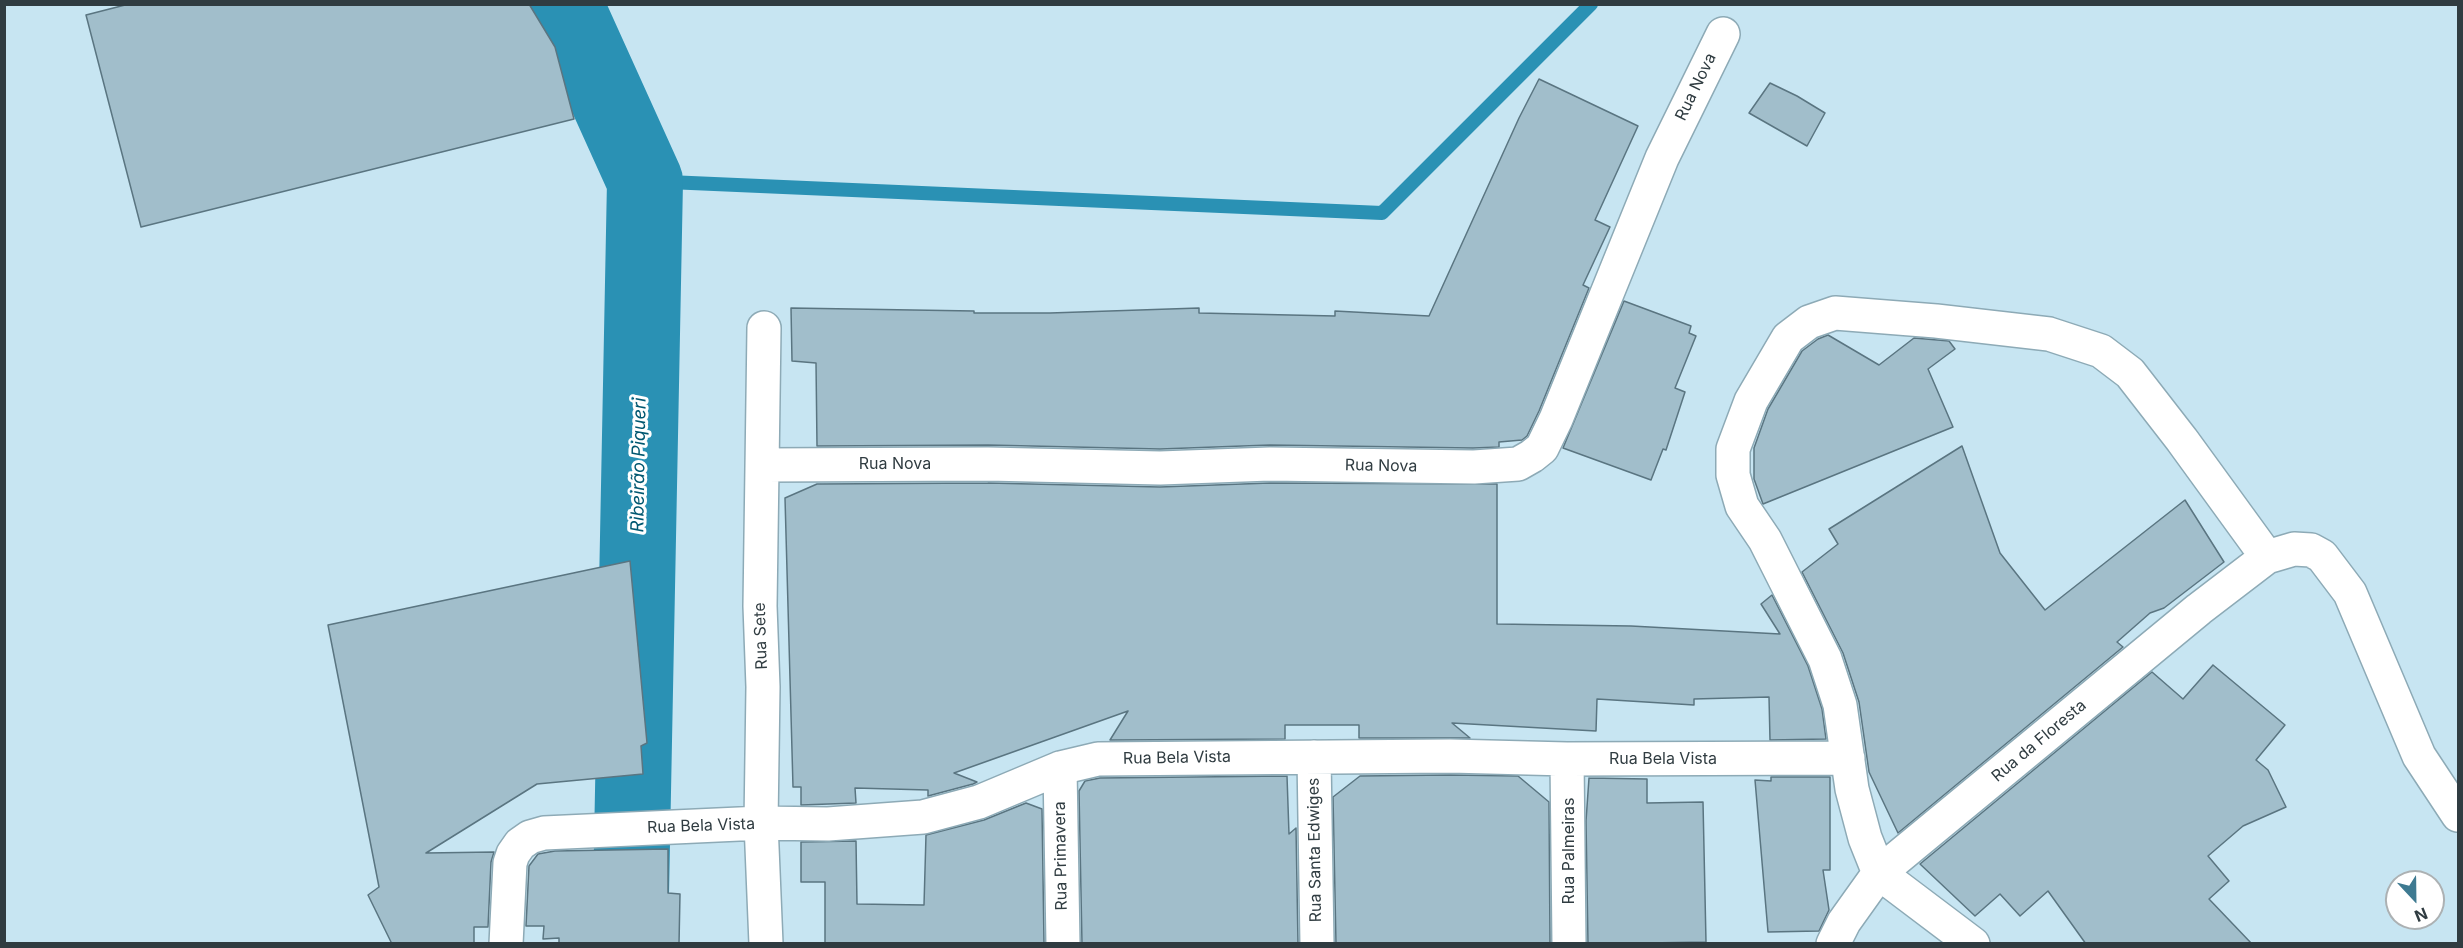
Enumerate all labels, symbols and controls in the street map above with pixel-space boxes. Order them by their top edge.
street label: Rua Nova [1671,50,1721,124]
water label: Ribeirão Piqueri [627,397,651,533]
street label: Rua Nova [859,454,931,474]
street label: Rua Nova [1345,456,1417,476]
street label: Rua Sete [750,602,772,670]
street label: Rua da Floresta [1988,696,2090,786]
street label: Rua Bela Vista [1123,747,1231,769]
street label: Rua Bela Vista [1609,749,1717,769]
street label: Rua Santa Edwiges [1304,777,1326,923]
street label: Rua Palmeiras [1559,798,1579,904]
street label: Rua Primavera [1050,801,1072,911]
street label: Rua Bela Vista [647,815,755,837]
north arrow [2385,870,2445,930]
text: N [2412,903,2430,926]

